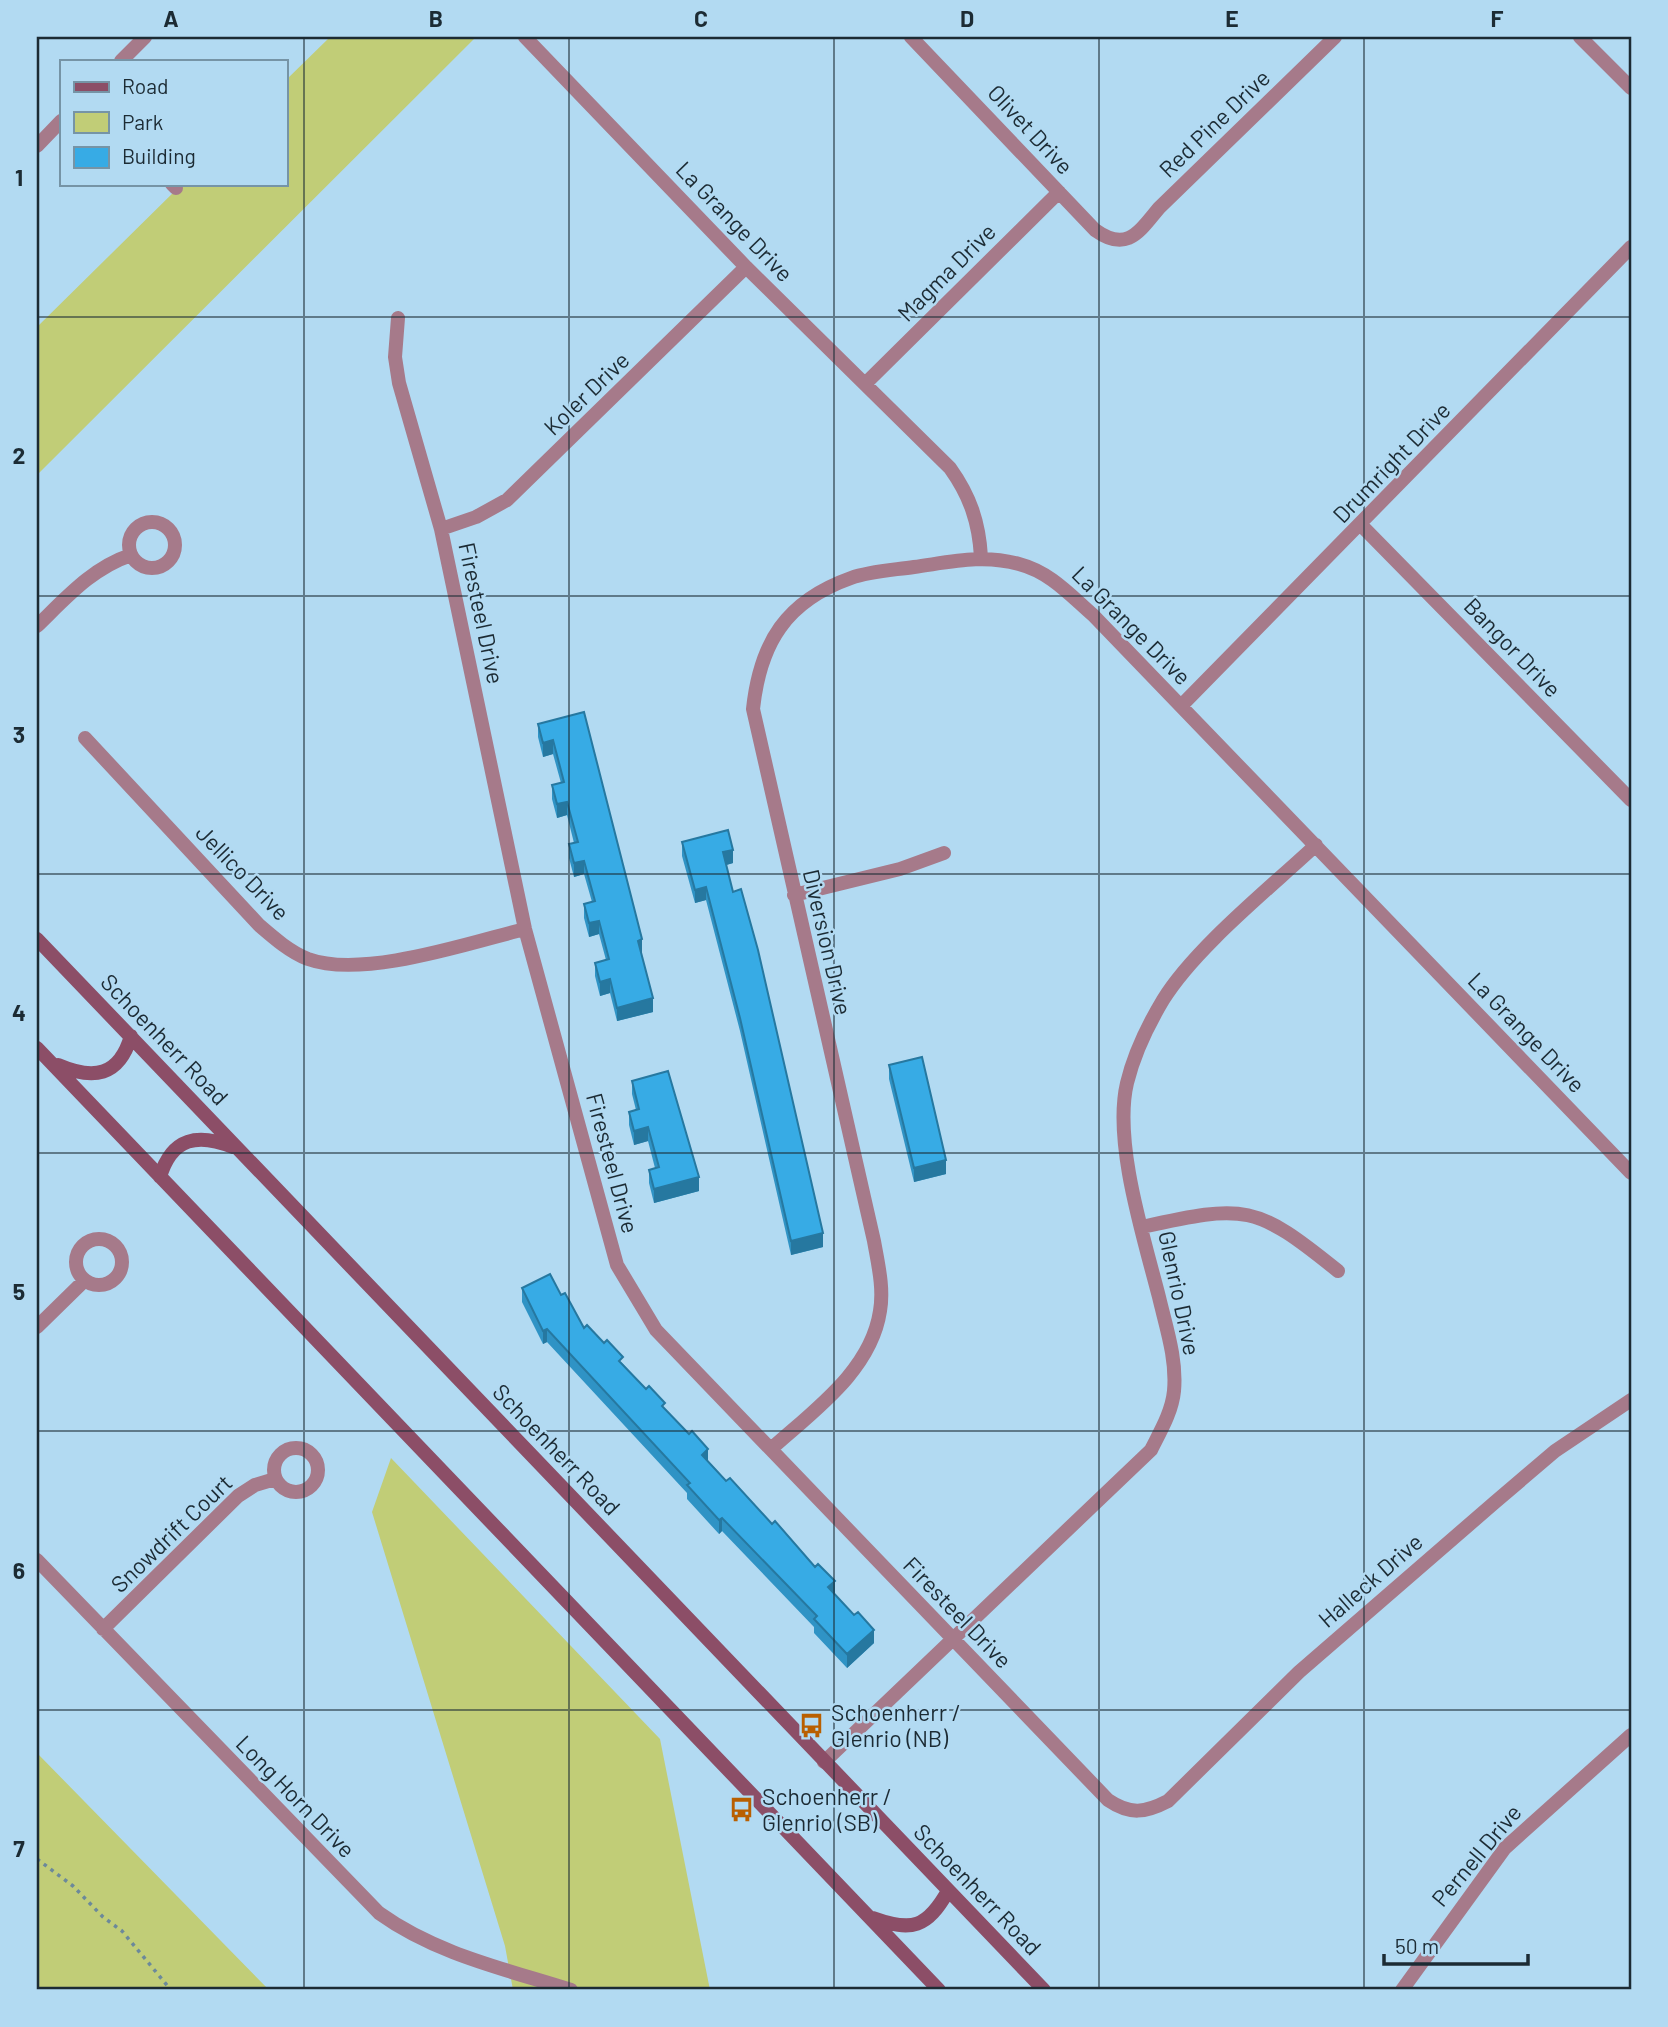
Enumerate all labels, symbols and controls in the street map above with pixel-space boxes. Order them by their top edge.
text: A [163,4,179,32]
text: B [429,4,443,32]
text: C [694,4,708,32]
text: D [960,4,974,32]
text: E [1225,4,1239,32]
text: F [1491,4,1504,32]
legend [60,60,287,186]
street label: Red Pine Drive [1153,63,1275,183]
text: Road [122,73,168,98]
street label: Olivet Drive [982,78,1080,180]
text: Park [122,109,163,134]
text: Building [122,143,196,168]
street label: La Grange Drive [671,155,799,287]
text: 1 [15,163,23,191]
street label: Magma Drive [891,217,1001,327]
street label: Koler Drive [537,345,635,441]
street label: Drumright Drive [1326,396,1456,528]
text: 2 [13,441,25,469]
street label: Firesteel Drive [453,540,511,686]
street label: La Grange Drive [1067,560,1197,690]
street label: Bangor Drive [1459,591,1567,703]
text: 3 [13,720,25,748]
street label: Jellico Drive [190,818,296,926]
street label: Diversion Drive [798,866,858,1018]
street label: La Grange Drive [1463,966,1591,1098]
street label: Schoenherr Road [95,968,235,1110]
text: 4 [12,998,26,1026]
street label: Firesteel Drive [581,1090,645,1236]
street label: Glenrio Drive [1153,1228,1207,1358]
text: 5 [13,1277,25,1305]
street label: Schoenherr Road [487,1378,627,1520]
street label: Snowdrift Court [105,1468,237,1598]
street label: Halleck Drive [1312,1527,1428,1633]
street label: Firesteel Drive [898,1550,1018,1674]
text: 6 [13,1556,25,1584]
place label: Schoenherr / Glenrio (NB) [831,1698,961,1752]
bus stop icon: Schoenherr / Glenrio (NB) [797,1711,825,1739]
street label: Long Horn Drive [231,1729,361,1863]
place label: Schoenherr / Glenrio (SB) [762,1782,892,1836]
bus stop icon: Schoenherr / Glenrio (SB) [728,1795,756,1823]
street label: Pernell Drive [1425,1798,1527,1912]
street label: Schoenherr Road [908,1818,1048,1960]
text: 7 [13,1834,25,1862]
scale bar [1384,1922,1528,1966]
text: 50 m [1395,1933,1439,1958]

